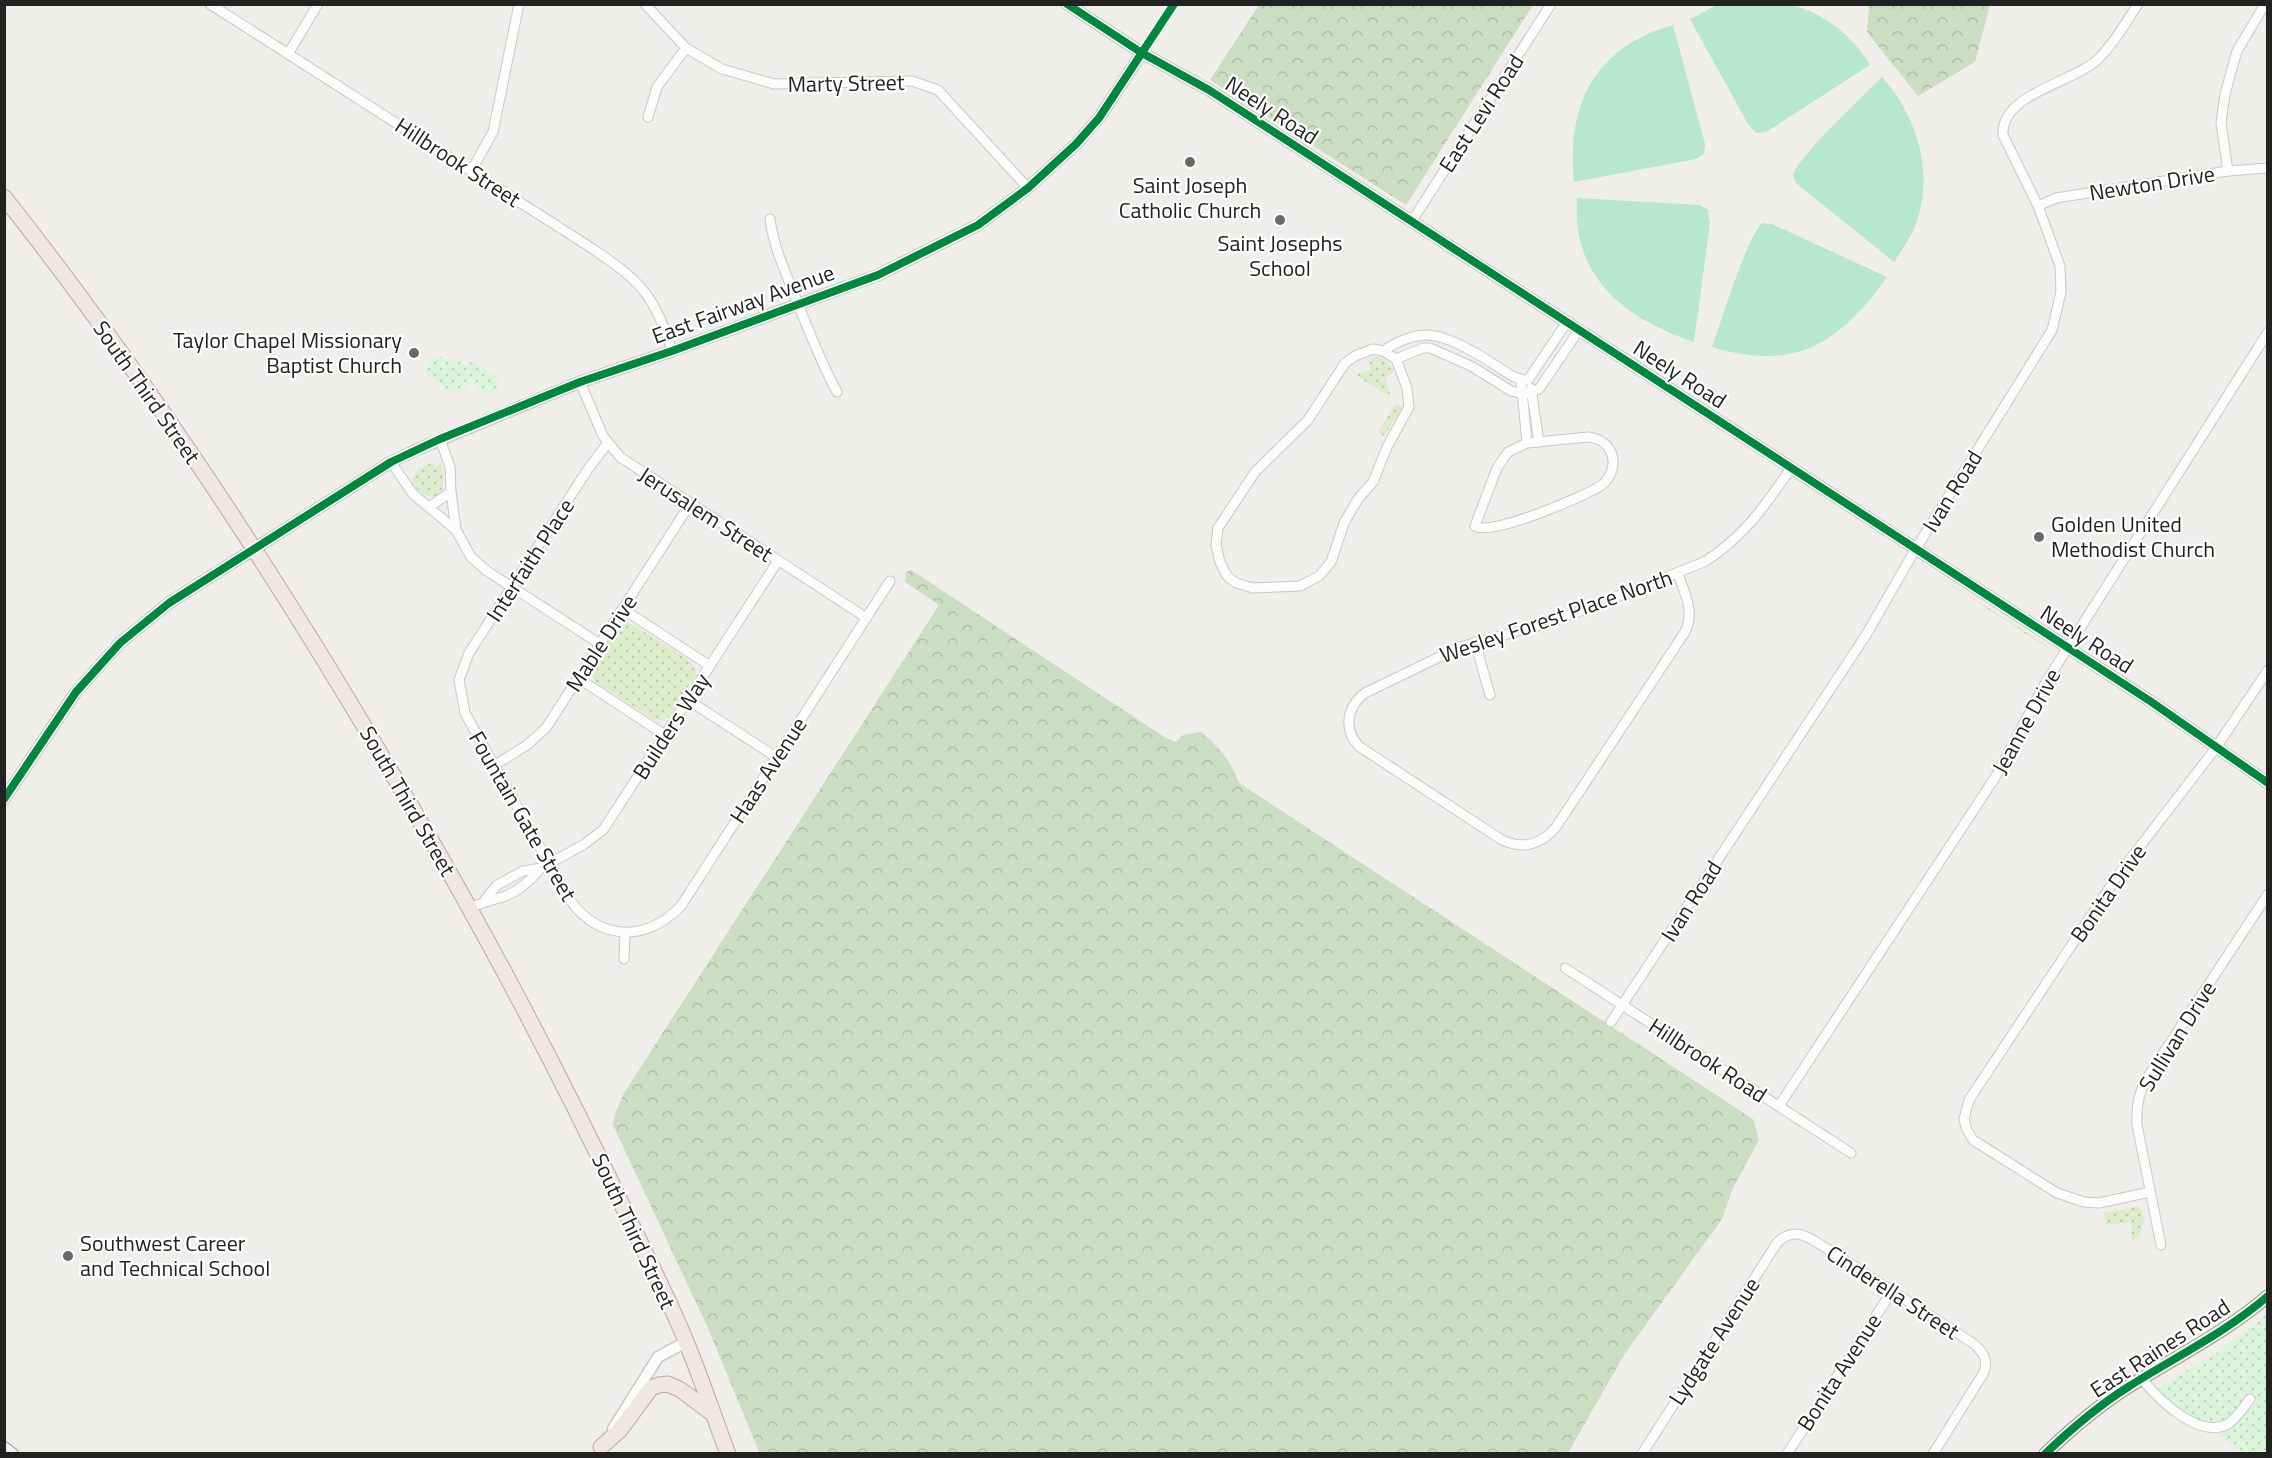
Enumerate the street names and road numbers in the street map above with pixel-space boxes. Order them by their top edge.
street label: East Levi Road [1430,47,1532,179]
street label: Marty Street [787,65,905,101]
street label: Neely Road [1219,67,1325,153]
street label: Hillbrook Street [388,108,528,216]
street label: Newton Drive [2087,156,2217,210]
street label: East Fairway Avenue [647,255,839,353]
street label: South Third Street [85,313,209,471]
street label: Neely Road [1627,331,1733,417]
street label: Ivan Road [1913,443,1991,539]
street label: Jerusalem Street [632,458,780,570]
street label: Interfaith Place [477,492,583,628]
street label: Wesley Forest Place North [1435,560,1677,672]
street label: Mable Drive [557,588,645,698]
street label: Neely Road [2034,596,2140,682]
street label: Jeanne Drive [1983,662,2069,780]
street label: Builders Way [624,666,718,786]
street label: Haas Avenue [721,710,815,830]
street label: South Third Street [351,720,465,883]
street label: Fountain Gate Street [460,725,586,908]
street label: Bonita Drive [2062,837,2154,949]
street label: Ivan Road [1652,854,1730,948]
street label: Sullivan Drive [2130,974,2224,1098]
street label: Hillbrook Road [1642,1009,1774,1111]
street label: South Third Street [583,1148,685,1315]
street label: Cinderella Street [1820,1236,1966,1348]
street label: Lydgate Avenue [1660,1270,1768,1412]
street label: East Raines Road [2083,1290,2237,1406]
street label: Bonita Avenue [1788,1306,1890,1438]

